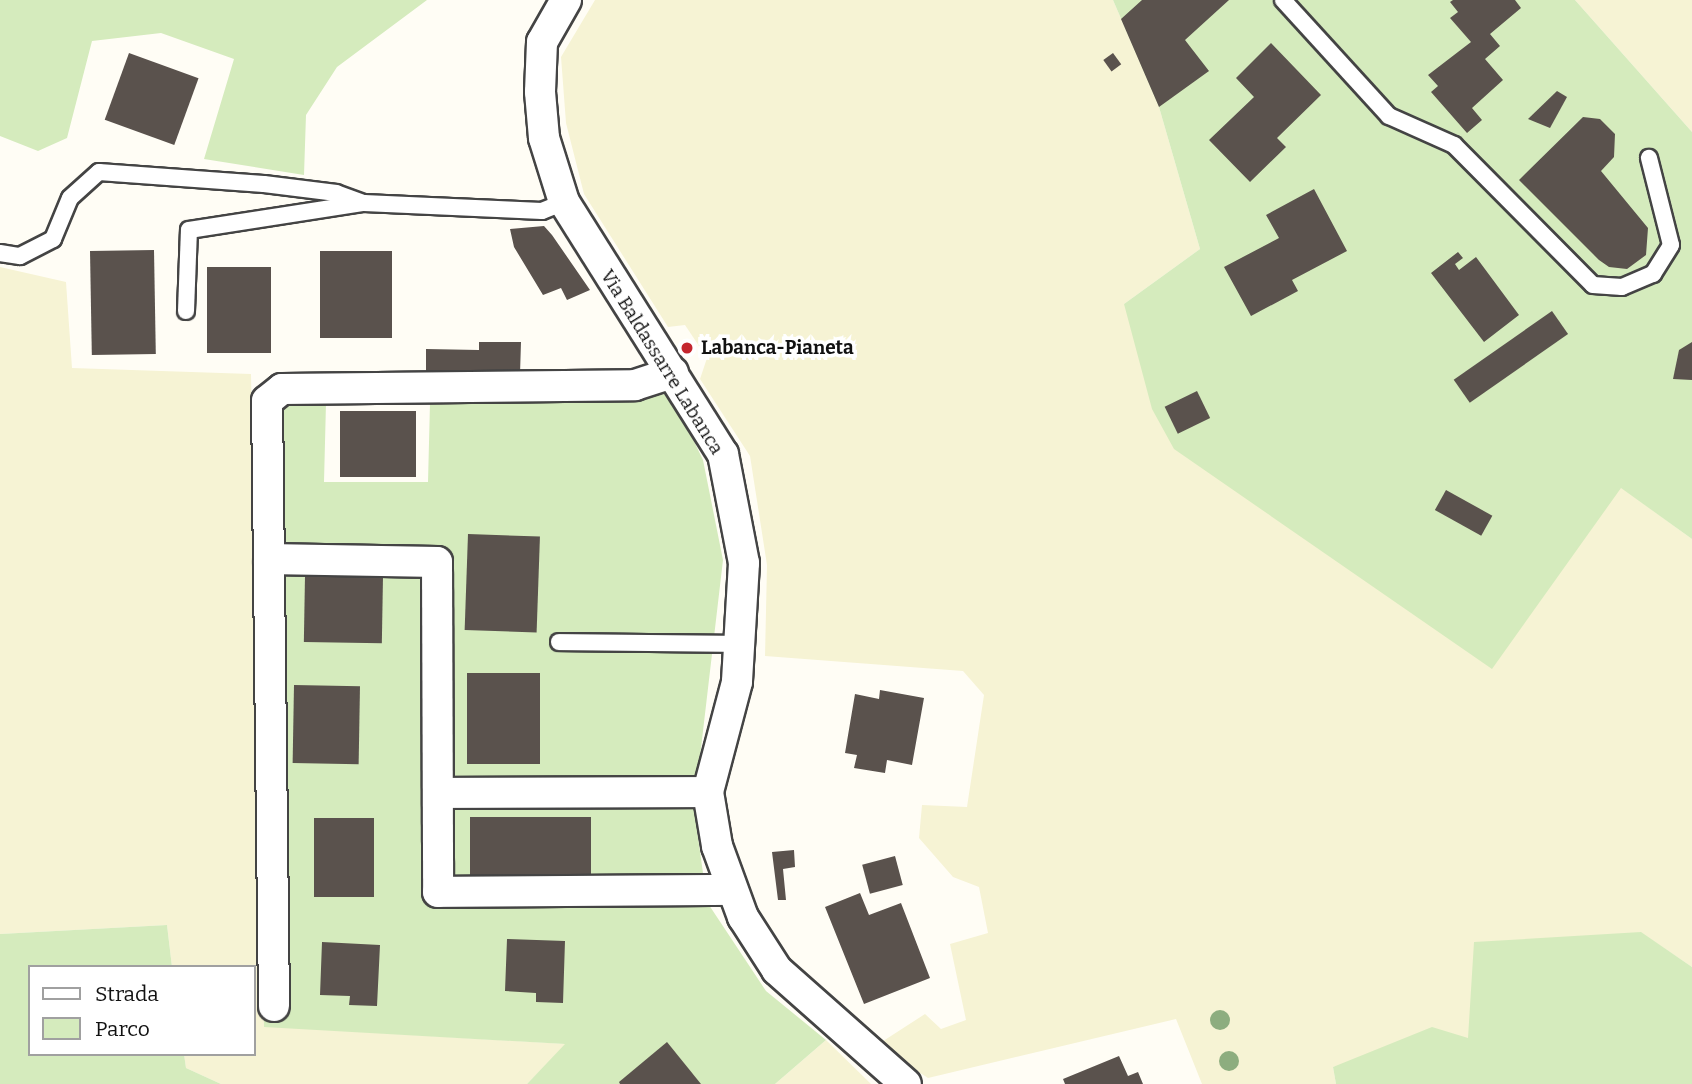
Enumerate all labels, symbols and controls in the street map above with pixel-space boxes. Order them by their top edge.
street label: Via Baldassarre Labanca [596,265,728,459]
place label: Labanca-Pianeta [701,337,854,359]
marker: Labanca-Pianeta [679,340,695,356]
legend [28,965,256,1056]
text: Strada [95,981,159,1007]
text: Parco [95,1016,150,1042]

